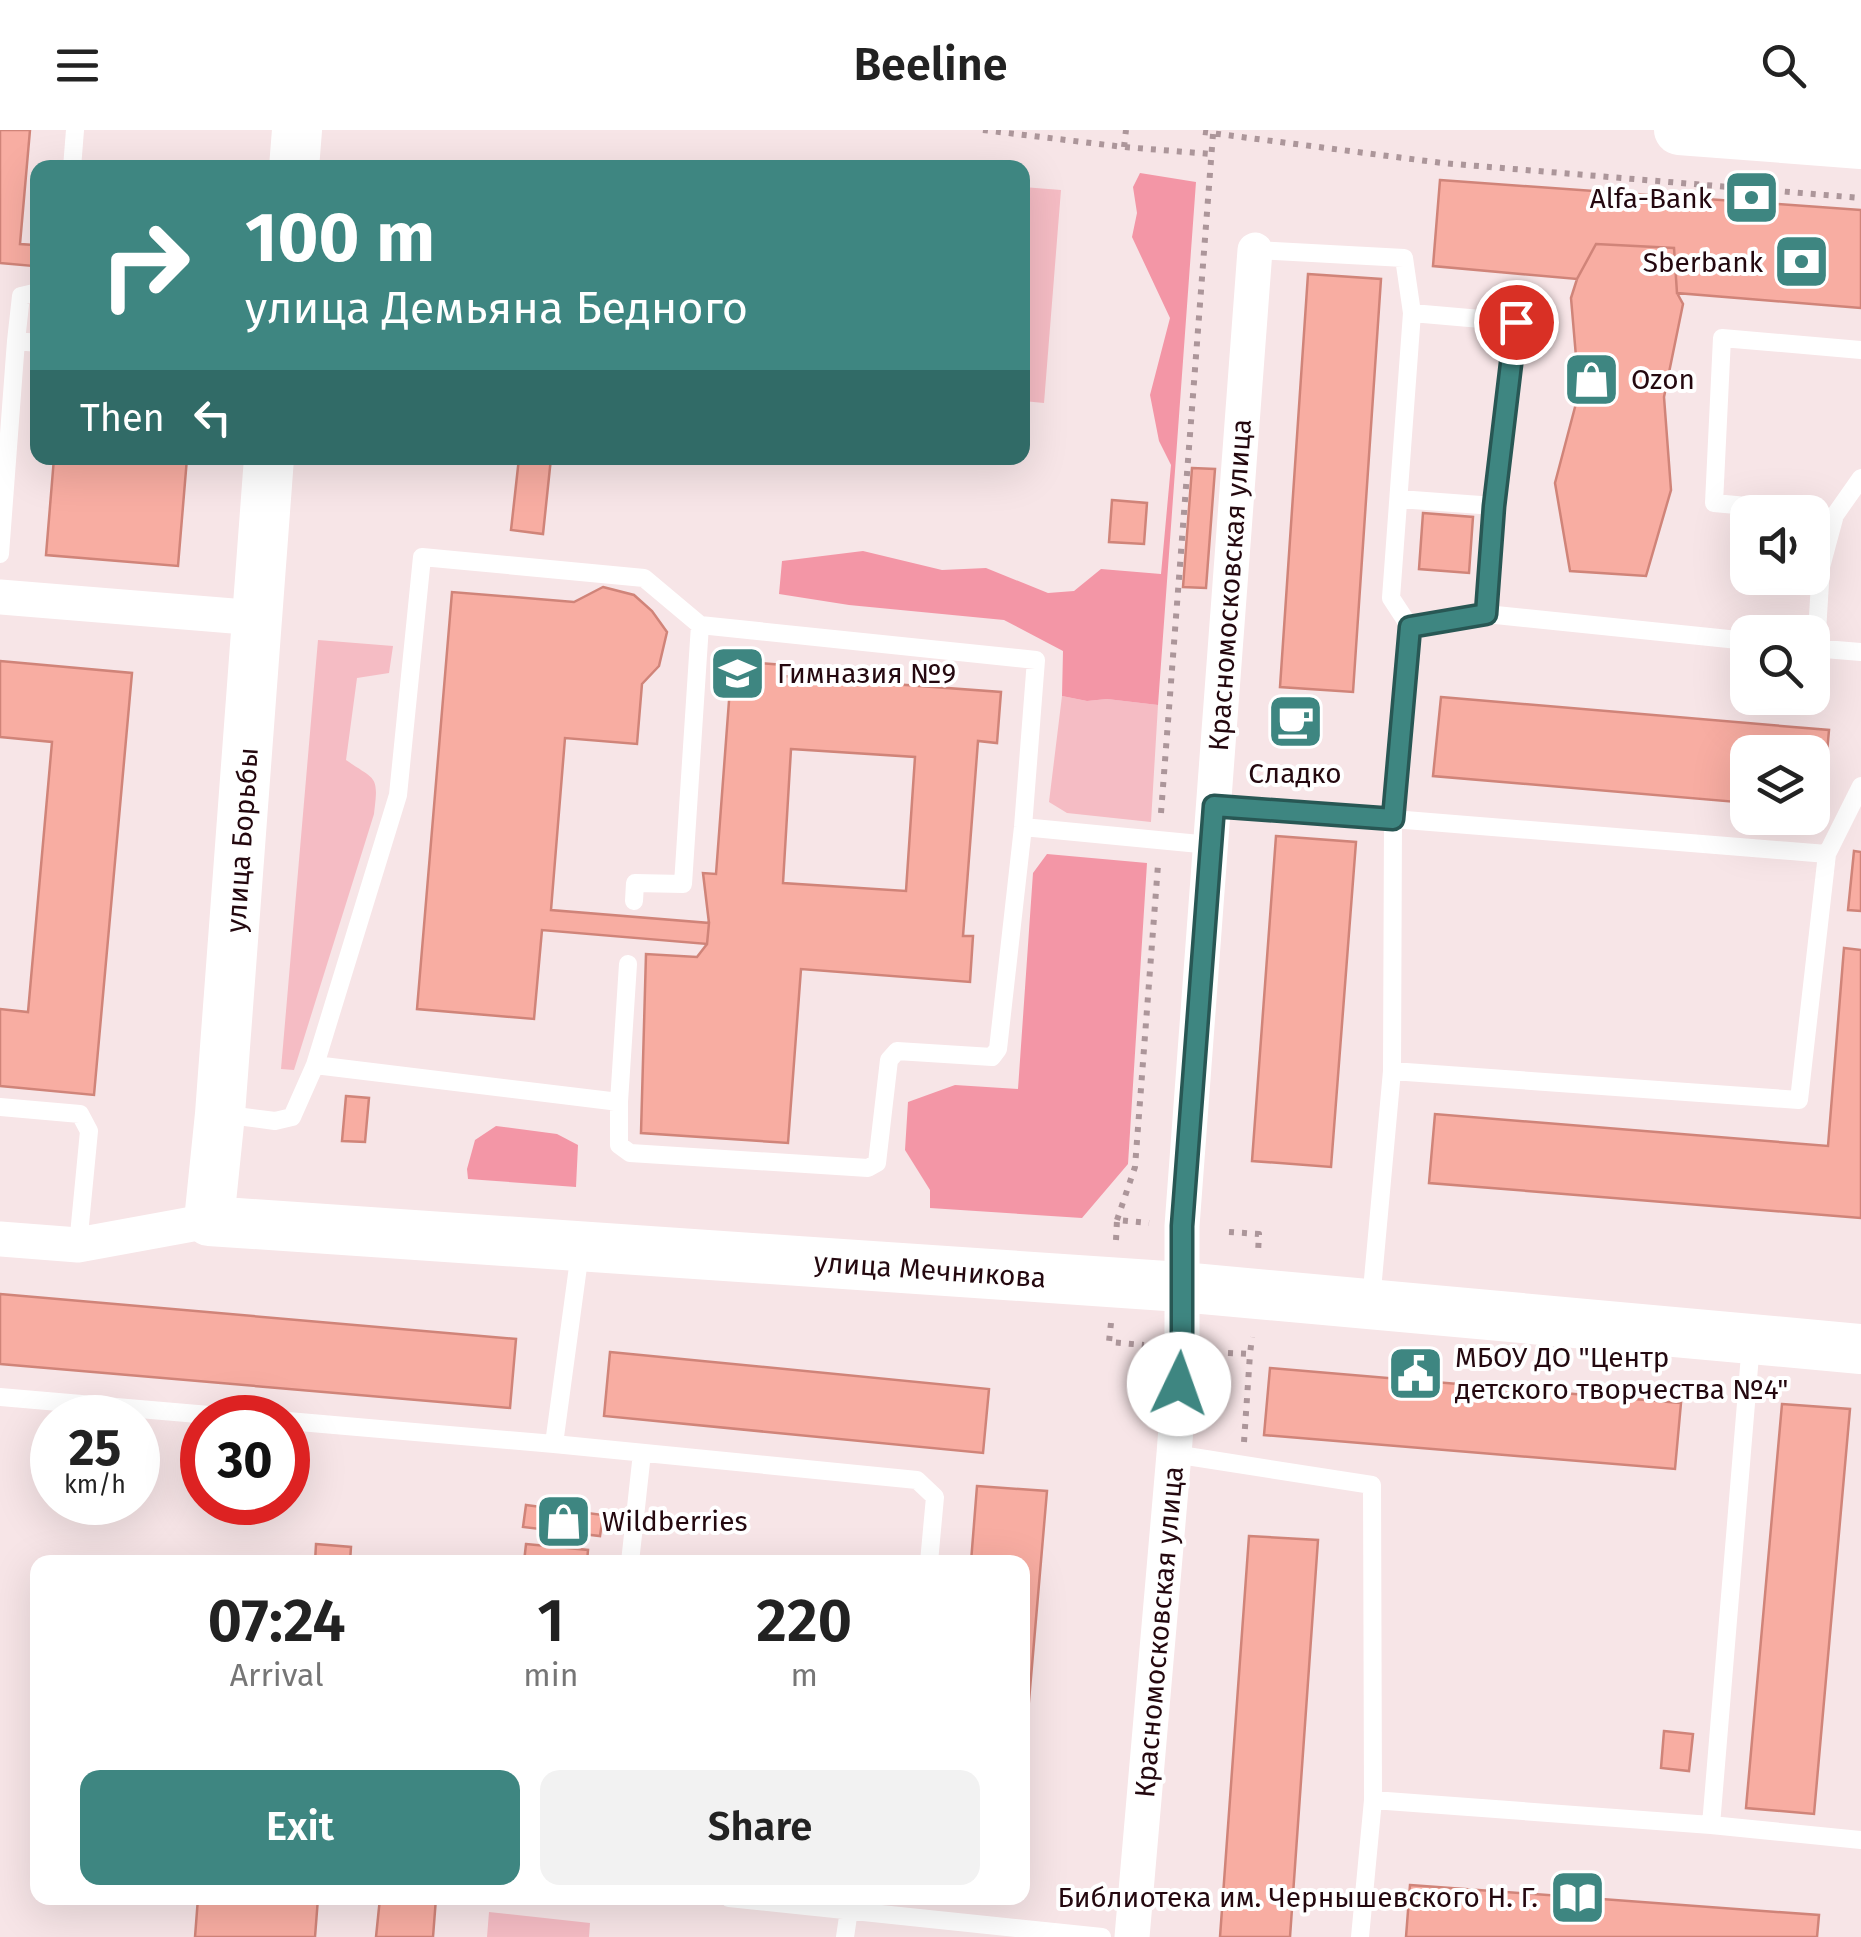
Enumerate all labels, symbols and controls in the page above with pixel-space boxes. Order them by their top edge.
icon: menu [50,38,105,93]
text: Beeline [853,38,1008,92]
icon: search [1756,38,1811,93]
bank icon: Alfa-Bank [1721,168,1781,228]
place label: Alfa-Bank [1590,182,1713,215]
text: 100 m [245,196,435,280]
icon: right [80,200,210,330]
bank icon: Sberbank [1772,232,1832,292]
place label: Sberbank [1643,246,1764,279]
pin [1474,280,1559,365]
text: улица Демьяна Бедного [245,281,748,335]
icon: arrive [1489,295,1544,350]
shop icon: Ozon [1562,349,1622,409]
place label: Ozon [1631,363,1695,396]
icon: left [185,390,240,445]
text: Then [80,395,165,441]
street label: Красномосковская улица [1202,418,1258,752]
map controls [1730,495,1830,835]
button: sound [1730,495,1830,595]
button: search [1730,615,1830,715]
school or university icon: Гимназия №9 [708,643,768,703]
place label: Гимназия №9 [777,657,956,690]
cafe icon: Сладко [1265,692,1325,752]
button: layers [1730,735,1830,835]
street label: улица Борьбы [219,746,265,934]
place label: Сладко [1248,757,1342,790]
street label: улица Мечникова [813,1245,1047,1295]
position arrow [1127,1332,1231,1436]
place label: МБОУ ДО "Центр детского творчества №4" [1455,1341,1788,1406]
public building icon: МБОУ ДО "Центр детского творчества №4" [1386,1343,1446,1403]
speed limit sign: 30 [180,1395,310,1525]
text: 25 [69,1418,121,1478]
street label: Красномосковская улица [1128,1465,1190,1799]
text: km/h [64,1470,126,1500]
shop icon: Wildberries [533,1491,593,1551]
place label: Wildberries [602,1505,748,1538]
text: 07:24 [208,1585,346,1657]
text: 1 [537,1585,565,1657]
text: 220 [756,1585,852,1657]
text: Arrival [230,1656,324,1694]
text: min [523,1656,579,1694]
text: m [791,1656,818,1694]
button: Exit [80,1770,520,1885]
button: Share [540,1770,980,1885]
library icon: Библиотека им. Чернышевского Н. Г. [1547,1867,1607,1927]
place label: Библиотека им. Чернышевского Н. Г. [1058,1881,1538,1914]

